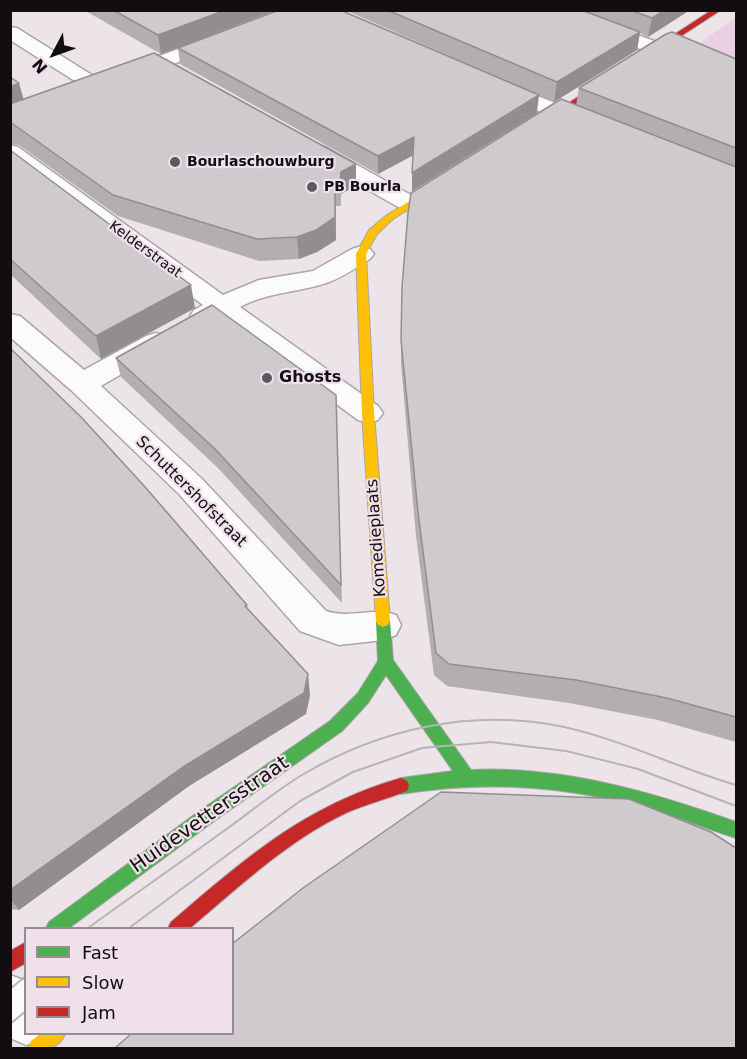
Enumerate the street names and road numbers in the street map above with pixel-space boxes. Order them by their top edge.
street label: Kelderstraat [106,218,184,282]
street label: Schuttershofstraat [131,432,251,552]
street label: Komedieplaats [363,478,391,598]
street label: Huidevettersstraat [126,751,294,879]

